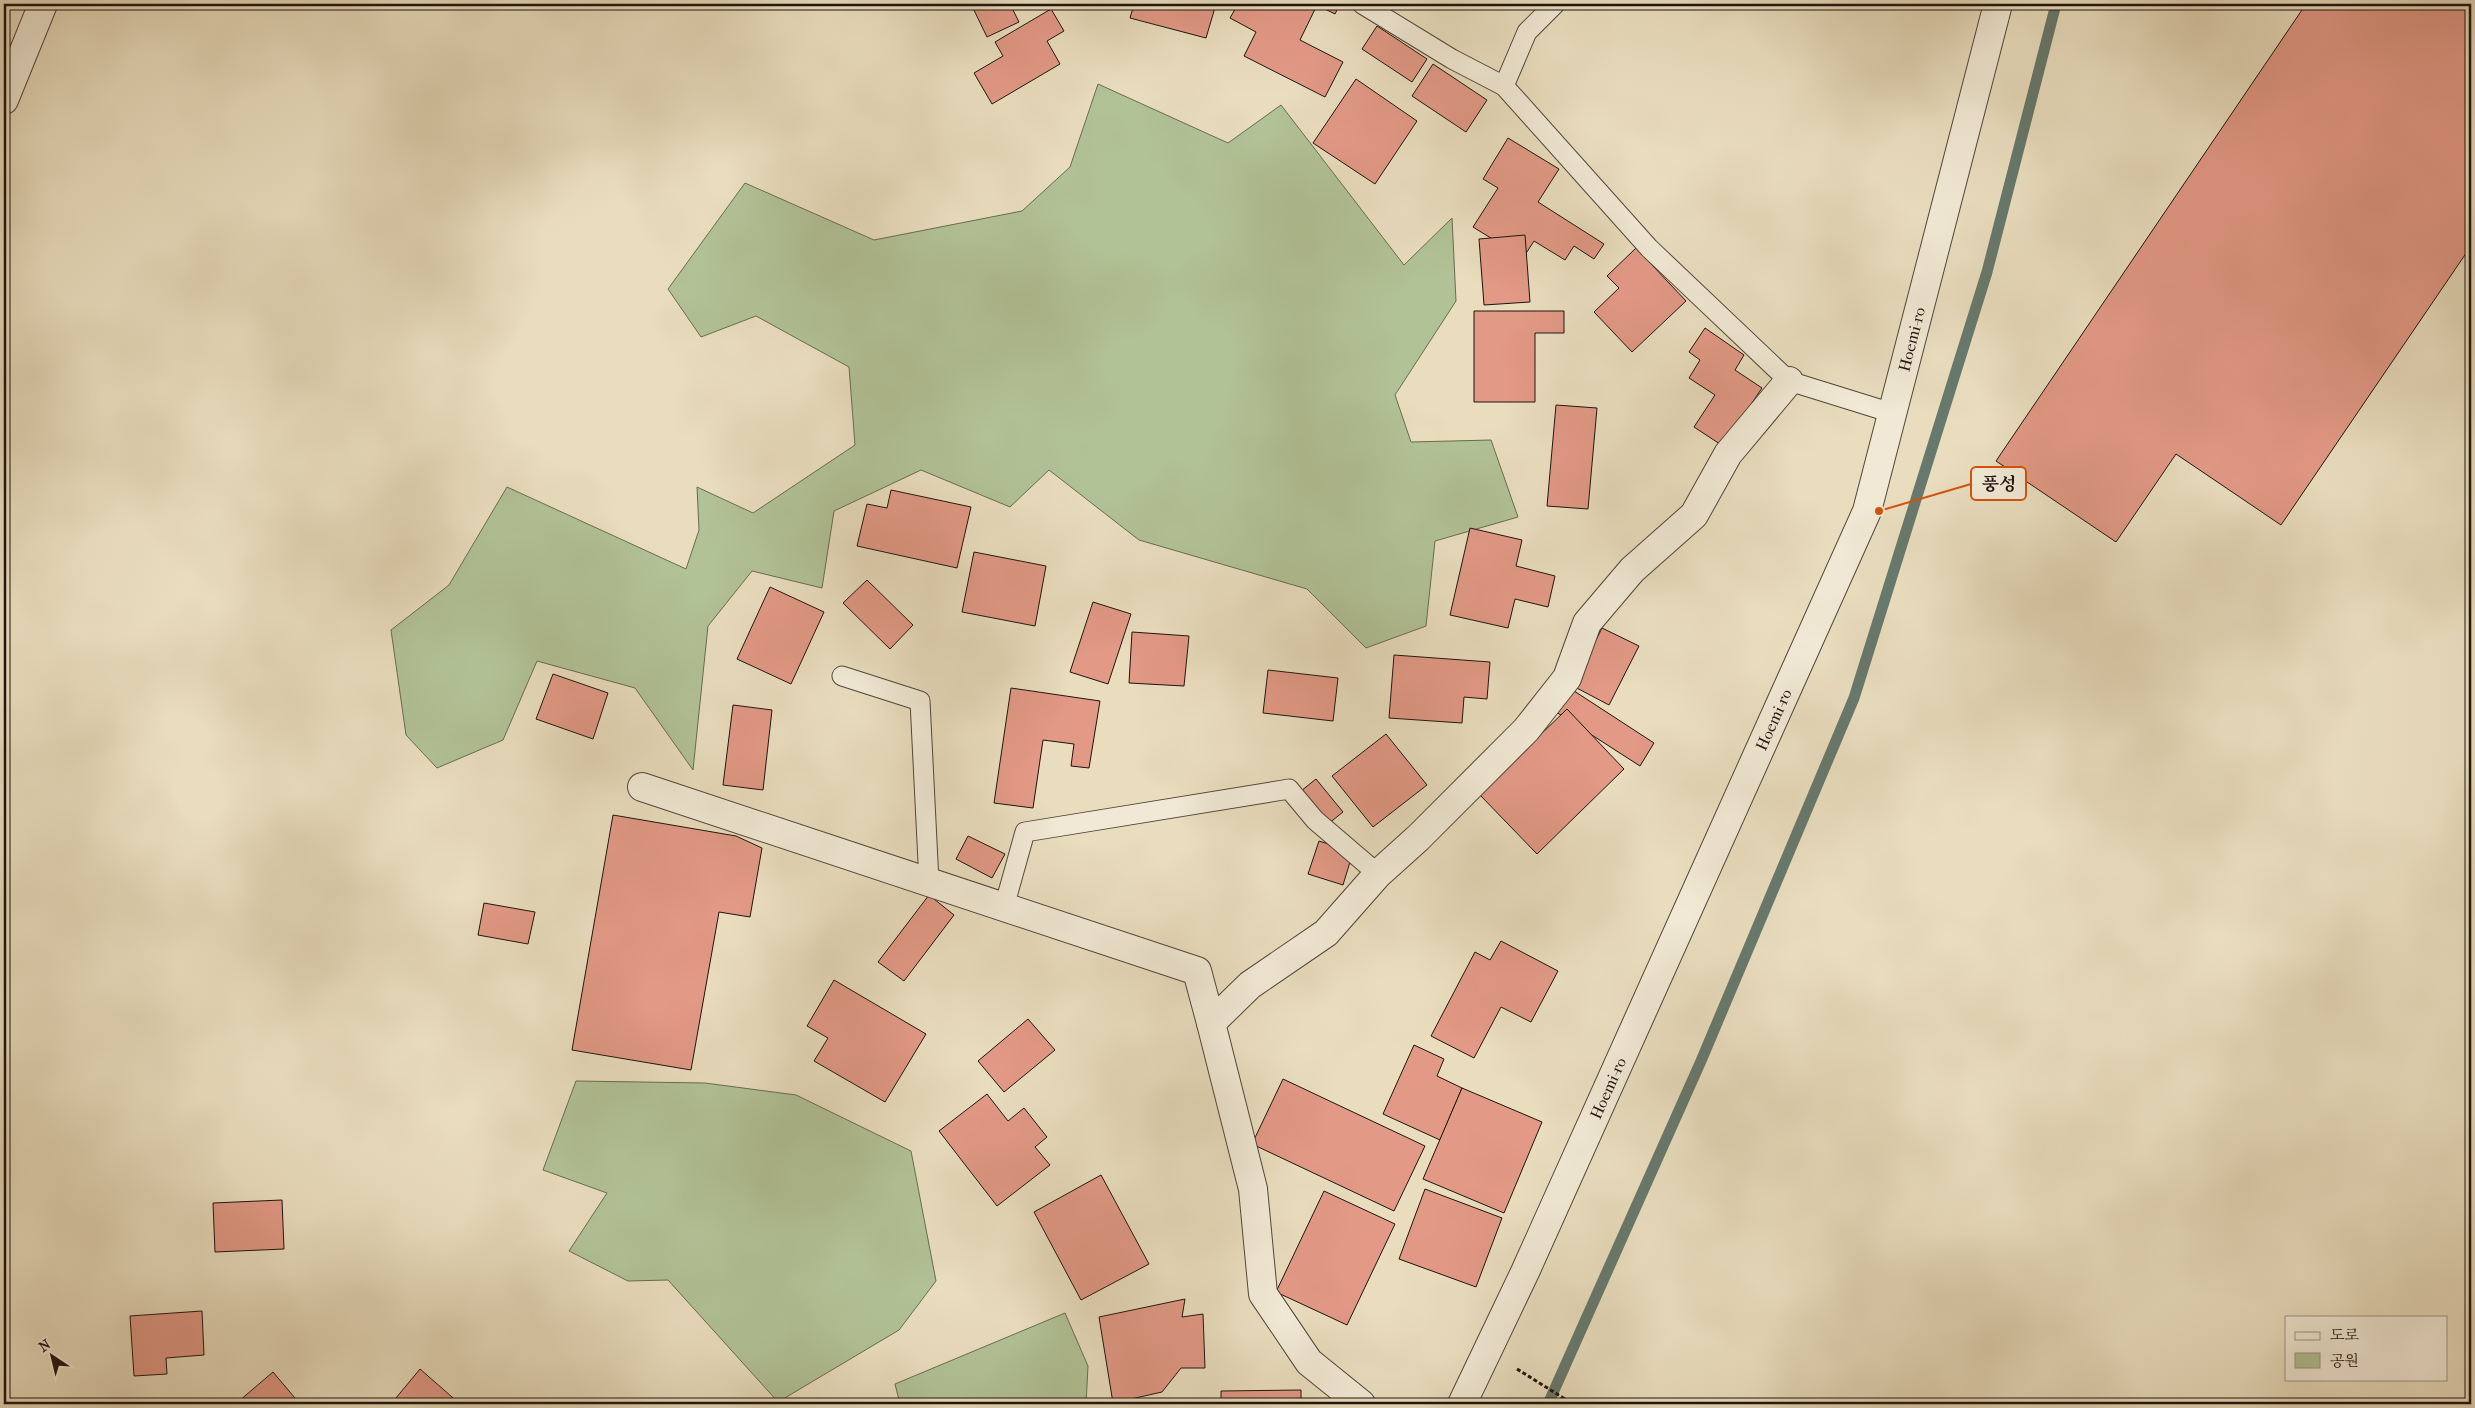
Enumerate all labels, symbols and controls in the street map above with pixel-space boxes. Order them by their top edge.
street label: Hoemi-ro [1894,305,1929,373]
callout: 풍성 [1971,467,2026,500]
text: 풍성 [1982,474,2016,495]
street label: Hoemi-ro [1752,686,1796,753]
street label: Hoemi-ro [1586,1054,1630,1122]
legend [2285,1316,2448,1380]
text: 도로 [2330,1326,2359,1344]
north arrow [28,1330,78,1380]
text: N [36,1336,54,1356]
text: 공원 [2330,1352,2359,1370]

